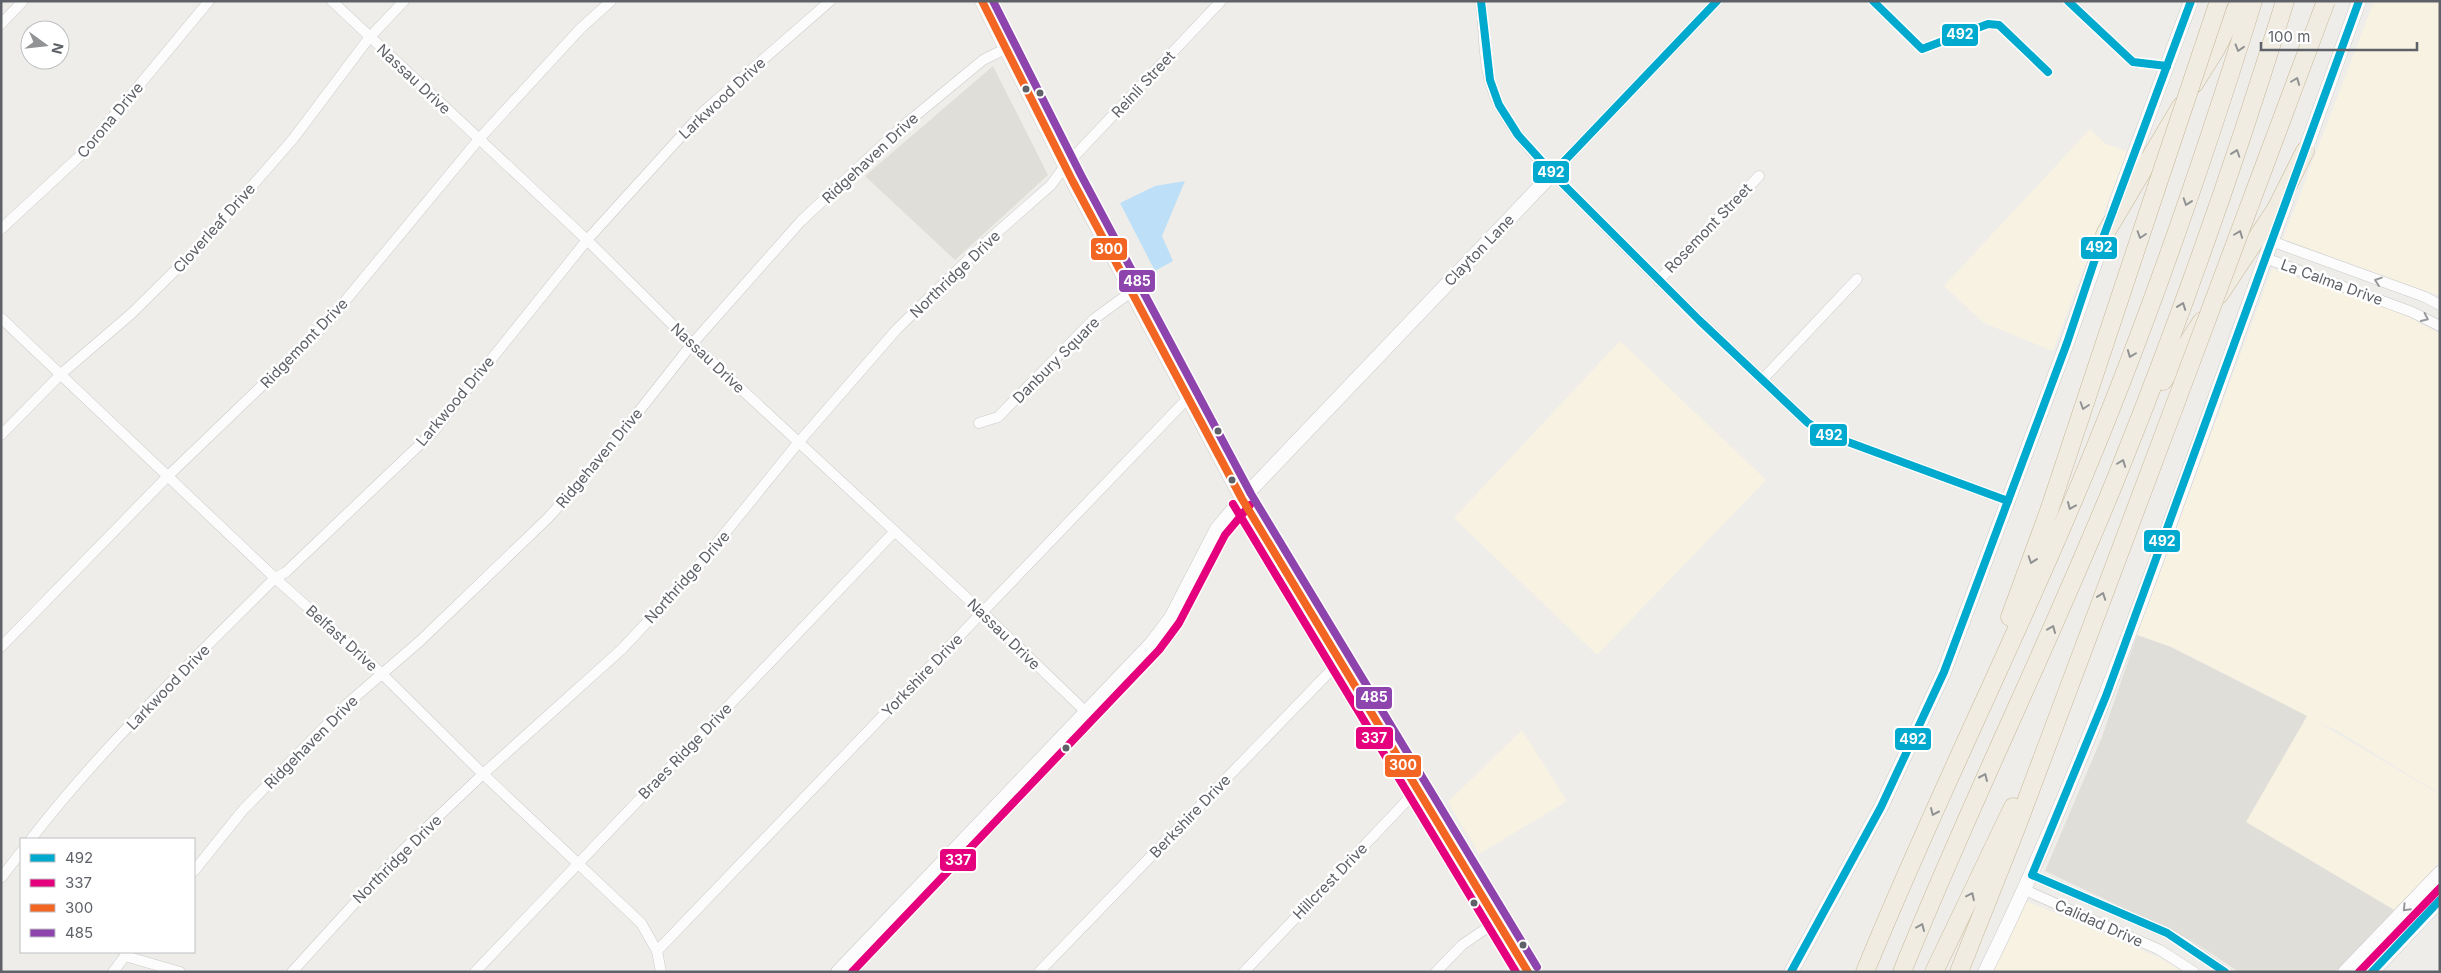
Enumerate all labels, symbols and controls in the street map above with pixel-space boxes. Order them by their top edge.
north arrow [20,20,70,70]
scale bar [2261,20,2417,52]
line badge: 492 [1941,23,1979,47]
text: 492 [1946,25,1974,42]
text: 100 m [2268,27,2310,46]
street label: Nassau Drive [373,40,455,118]
text: N [48,41,68,56]
one-way arrow [2234,43,2244,51]
street label: Reinli Street [1107,47,1179,121]
street label: Larkwood Drive [675,53,769,143]
street label: Corona Drive [73,78,147,162]
one-way arrow [2290,78,2300,86]
unlabelled marker [1021,84,1031,94]
unlabelled marker [1035,88,1045,98]
street label: Ridgehaven Drive [818,109,922,207]
one-way arrow [2231,149,2241,158]
line badge: 492 [1532,160,1570,184]
text: 492 [1537,163,1565,180]
street label: Cloverleaf Drive [169,179,259,277]
street label: Rosemont Street [1660,179,1756,277]
one-way arrow [2183,197,2193,206]
street label: Clayton Lane [1440,210,1518,290]
street label: Northridge Drive [906,226,1004,322]
one-way arrow [2136,230,2146,239]
one-way arrow [2233,230,2243,238]
line badge: 492 [2080,236,2118,260]
line badge: 300 [1090,237,1128,261]
text: 492 [2085,238,2113,255]
text: 300 [1095,240,1123,257]
street label: La Calma Drive [2278,255,2386,309]
line badge: 485 [1118,269,1156,293]
text: 485 [1123,272,1151,289]
one-way arrow [2374,277,2383,287]
street label: Ridgemont Drive [256,294,352,392]
one-way arrow [2176,303,2186,311]
one-way arrow [2420,312,2429,323]
street label: Danbury Square [1009,313,1103,407]
street label: Nassau Drive [667,319,749,397]
one-way arrow [2127,350,2137,358]
street label: Larkwood Drive [412,352,498,450]
one-way arrow [2080,401,2090,410]
street label: Ridgehaven Drive [552,404,646,512]
line badge: 492 [1809,423,1848,447]
unlabelled marker [1213,426,1223,436]
text: 492 [1815,426,1843,443]
one-way arrow [2116,460,2126,468]
unlabelled marker [1227,475,1237,485]
one-way arrow [2067,501,2077,509]
street label: Northridge Drive [640,527,734,627]
line badge: 492 [2143,529,2181,553]
text: 492 [2148,532,2176,549]
one-way arrow [2028,555,2038,564]
one-way arrow [2096,592,2106,601]
street label: Nassau Drive [963,594,1045,674]
street label: Belfast Drive [302,601,382,675]
one-way arrow [2046,625,2056,634]
street label: Yorkshire Drive [878,630,966,720]
street label: Larkwood Drive [122,640,214,734]
line badge: 485 [1355,686,1393,710]
text: 485 [1360,688,1388,705]
street label: Ridgehaven Drive [260,691,362,793]
street label: Braes Ridge Drive [634,699,736,803]
line badge: 337 [1355,726,1394,750]
line badge: 492 [1894,727,1932,751]
text: 337 [1361,729,1387,746]
text: 492 [1899,730,1927,747]
unlabelled marker [1061,743,1071,753]
line badge: 300 [1384,754,1422,778]
text: 300 [1389,756,1417,773]
street label: Berkshire Drive [1145,770,1235,862]
one-way arrow [1978,773,1989,782]
one-way arrow [1929,807,1940,816]
street label: Northridge Drive [349,811,445,907]
legend [20,838,195,953]
street label: Hillcrest Drive [1289,839,1371,923]
text: 492 [65,848,93,867]
line badge: 337 [939,848,977,872]
text: 337 [945,851,971,868]
text: 337 [65,873,92,892]
one-way arrow [1965,892,1975,901]
street label: Calidad Drive [2052,895,2146,951]
text: 300 [65,898,93,917]
unlabelled marker [1469,898,1479,908]
one-way arrow [2403,903,2412,912]
text: 485 [65,923,93,942]
one-way arrow [1915,923,1925,931]
unlabelled marker [1518,940,1528,950]

